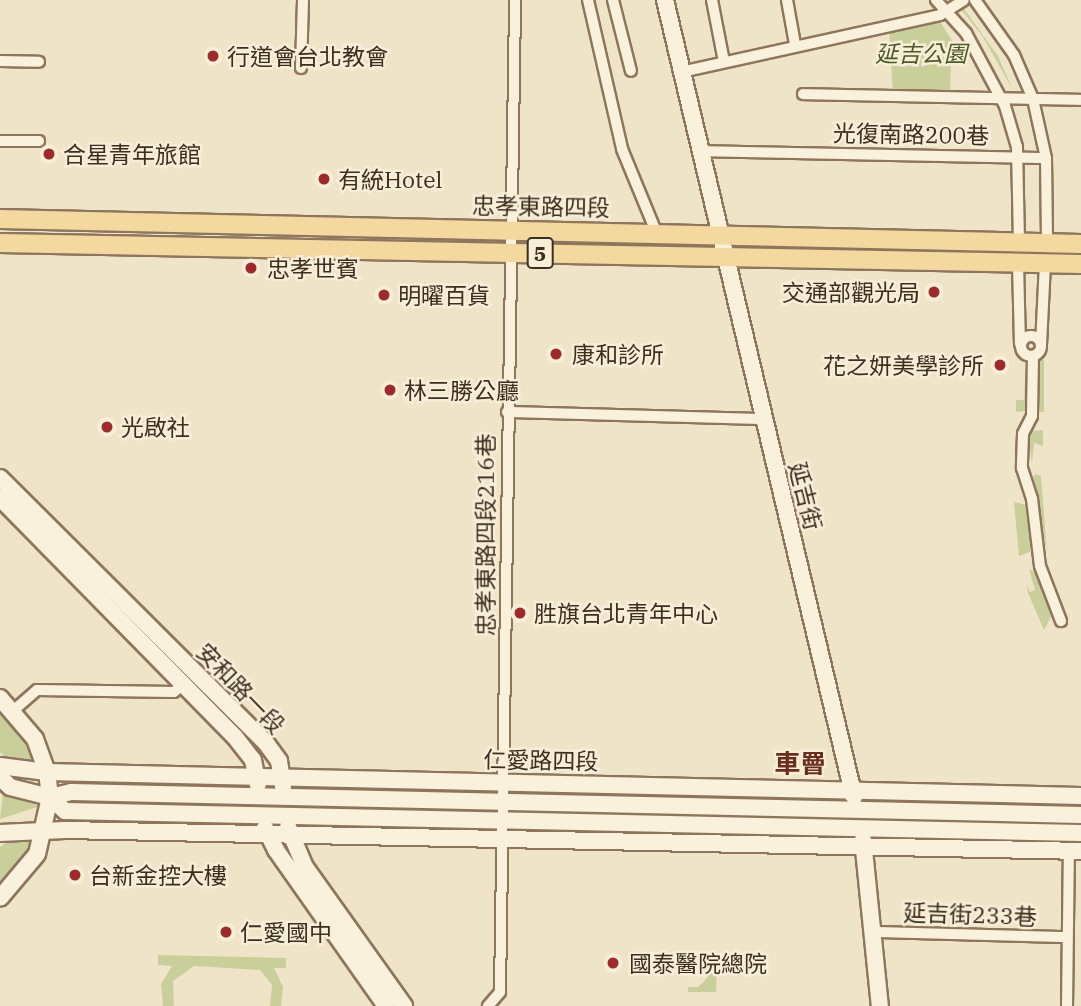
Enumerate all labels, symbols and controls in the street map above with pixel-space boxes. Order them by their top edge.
park label: 延吉公園 [875,39,967,67]
place label: 行道會台北教會 [227,42,388,70]
marker: 行道會台北教會 [205,48,221,64]
street label: 光復南路200巷 [833,119,989,149]
place label: 合星青年旅館 [63,140,201,168]
marker: 合星青年旅館 [41,146,57,162]
place label: 有統Hotel [338,165,442,193]
marker: 有統Hotel [316,171,332,187]
street label: 忠孝東路四段 [472,191,610,221]
road number: 5 [526,236,554,270]
place label: 忠孝世賓 [267,254,359,282]
marker: 忠孝世賓 [241,258,261,278]
place label: 交通部觀光局 [782,278,920,306]
place label: 明曜百貨 [398,281,490,309]
marker: 交通部觀光局 [926,284,942,300]
marker: 明曜百貨 [376,287,392,303]
place label: 康和診所 [572,340,664,368]
marker: 康和診所 [546,344,566,364]
place label: 花之妍美學診所 [823,351,984,379]
marker: 花之妍美學診所 [990,355,1010,375]
place label: 林三勝公廳 [404,376,519,404]
marker: 林三勝公廳 [382,382,398,398]
place label: 光啟社 [121,413,190,441]
marker: 光啟社 [99,419,115,435]
street label: 忠孝東路四段216巷 [471,434,499,636]
street label: 延吉街 [784,459,828,533]
place label: 胜旗台北青年中心 [534,599,718,627]
marker: 胜旗台北青年中心 [512,605,528,621]
street label: 安和路一段 [191,637,291,739]
street label: 仁愛路四段 [483,745,599,775]
district label: 車罾 [774,748,826,780]
place label: 台新金控大樓 [89,861,227,889]
marker: 台新金控大樓 [67,867,83,883]
street label: 延吉街233巷 [903,898,1037,930]
place label: 仁愛國中 [240,918,332,946]
marker: 仁愛國中 [218,924,234,940]
place label: 國泰醫院總院 [629,949,767,977]
marker: 國泰醫院總院 [603,953,623,973]

